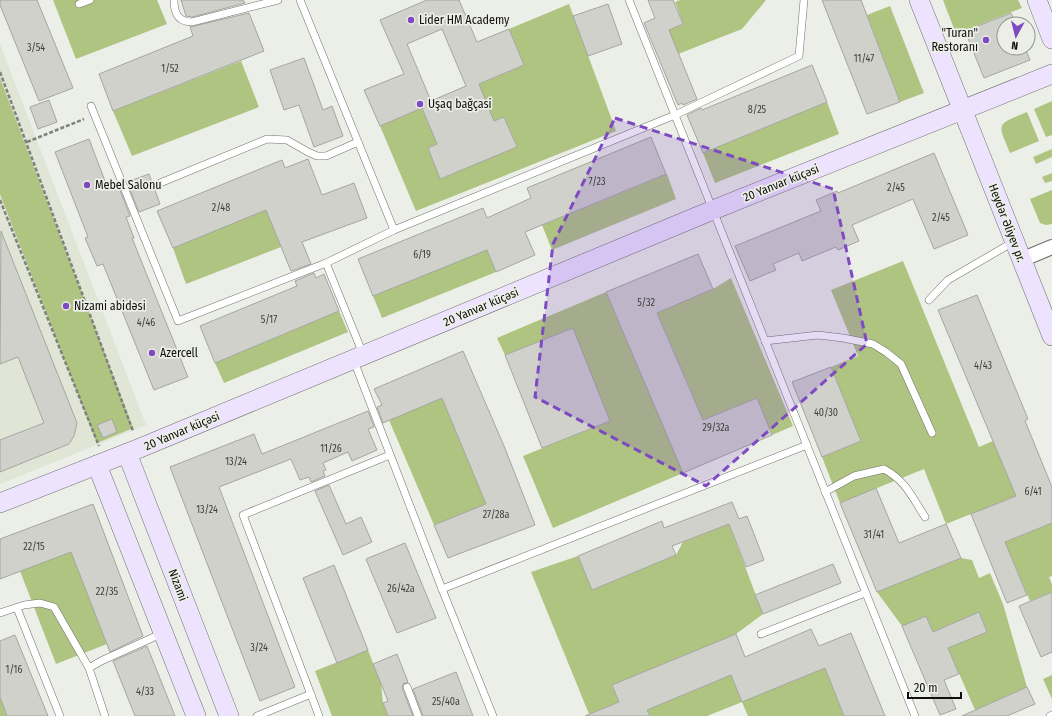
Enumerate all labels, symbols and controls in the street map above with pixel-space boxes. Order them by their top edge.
place label: Lider HM Academy [419,13,510,27]
marker: Lider HM Academy [406,15,416,25]
north arrow [996,16,1036,56]
place label: "Turan" Restoranı [931,26,978,54]
marker: "Turan" Restoranı [981,35,991,45]
text: N [1011,39,1019,52]
house number: 3/54 [27,42,45,54]
house number: 11/47 [854,53,874,65]
house number: 1/52 [161,63,179,75]
place label: Uşaq bağçasi [428,97,492,111]
marker: Uşaq bağçasi [415,99,425,109]
house number: 8/25 [748,104,767,116]
street label: 20 Yanvar küçəsi [741,161,821,205]
house number: 7/23 [589,176,606,188]
place label: Mebel Salonu [95,178,162,192]
marker: Mebel Salonu [82,180,92,190]
house number: 2/45 [887,182,905,194]
street label: Heydər Əliyev pr. [986,182,1029,264]
house number: 2/48 [212,202,230,214]
house number: 2/45 [932,212,950,224]
house number: 6/19 [413,249,431,261]
street label: 20 Yanvar küçəsi [441,285,521,329]
house number: 5/32 [637,297,655,309]
place label: Nizami abidәsi [74,299,146,313]
marker: Nizami abidәsi [61,301,71,311]
house number: 5/17 [261,314,277,326]
house number: 4/46 [137,317,155,329]
place label: Azercell [160,346,198,360]
marker: Azercell [147,348,157,358]
house number: 4/43 [974,360,993,372]
house number: 40/30 [814,407,838,419]
street label: 20 Yanvar küçəsi [142,409,222,453]
house number: 29/32a [703,422,730,434]
house number: 11/26 [320,443,342,455]
house number: 13/24 [225,456,247,468]
house number: 6/41 [1024,486,1042,498]
house number: 13/24 [196,504,218,516]
house number: 27/28a [483,509,509,521]
house number: 31/41 [864,529,884,541]
house number: 22/15 [23,541,45,553]
street label: Nizami [166,567,190,603]
house number: 26/42a [387,583,415,595]
house number: 22/35 [96,586,119,598]
house number: 3/24 [250,642,268,654]
house number: 1/16 [6,664,22,676]
scale bar [908,674,961,700]
text: 20 m [914,681,938,695]
house number: 4/33 [136,686,155,698]
house number: 25/40a [432,696,460,708]

